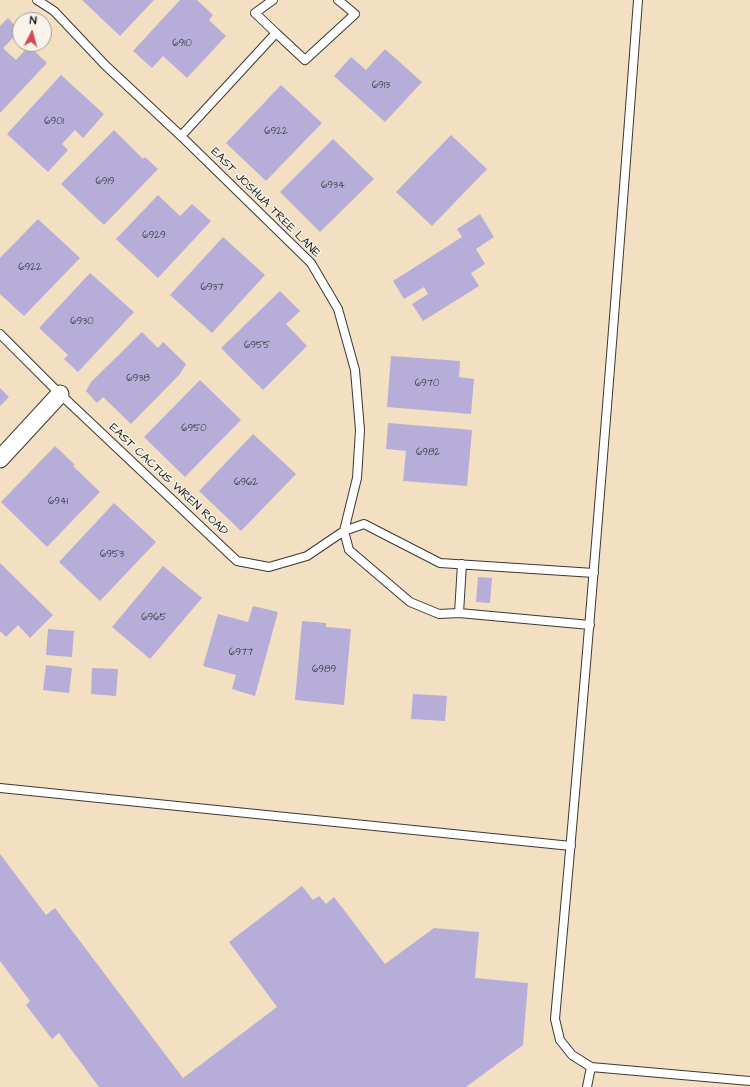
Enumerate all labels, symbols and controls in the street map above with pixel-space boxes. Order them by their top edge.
north arrow [12,12,52,52]
text: N [29,13,37,28]
house number: 6910 [172,38,192,50]
house number: 6913 [372,80,390,92]
house number: 6901 [44,116,64,128]
house number: 6922 [264,126,288,138]
street label: EAST JOSHUA TREE LANE [207,145,323,261]
house number: 6919 [96,176,114,188]
house number: 6934 [321,180,345,192]
house number: 6929 [142,230,166,242]
house number: 6922 [18,262,42,274]
house number: 6937 [200,282,224,294]
house number: 6930 [70,316,94,328]
house number: 6955 [244,340,270,352]
house number: 6938 [126,373,150,385]
house number: 6970 [415,378,439,390]
street label: EAST CACTUS WREN ROAD [105,421,231,539]
house number: 6950 [181,423,207,435]
house number: 6982 [416,447,440,459]
house number: 6962 [234,477,258,489]
house number: 6941 [48,496,68,508]
house number: 6953 [100,549,124,561]
house number: 6965 [141,612,167,624]
house number: 6977 [229,647,253,659]
house number: 6989 [312,664,336,676]

